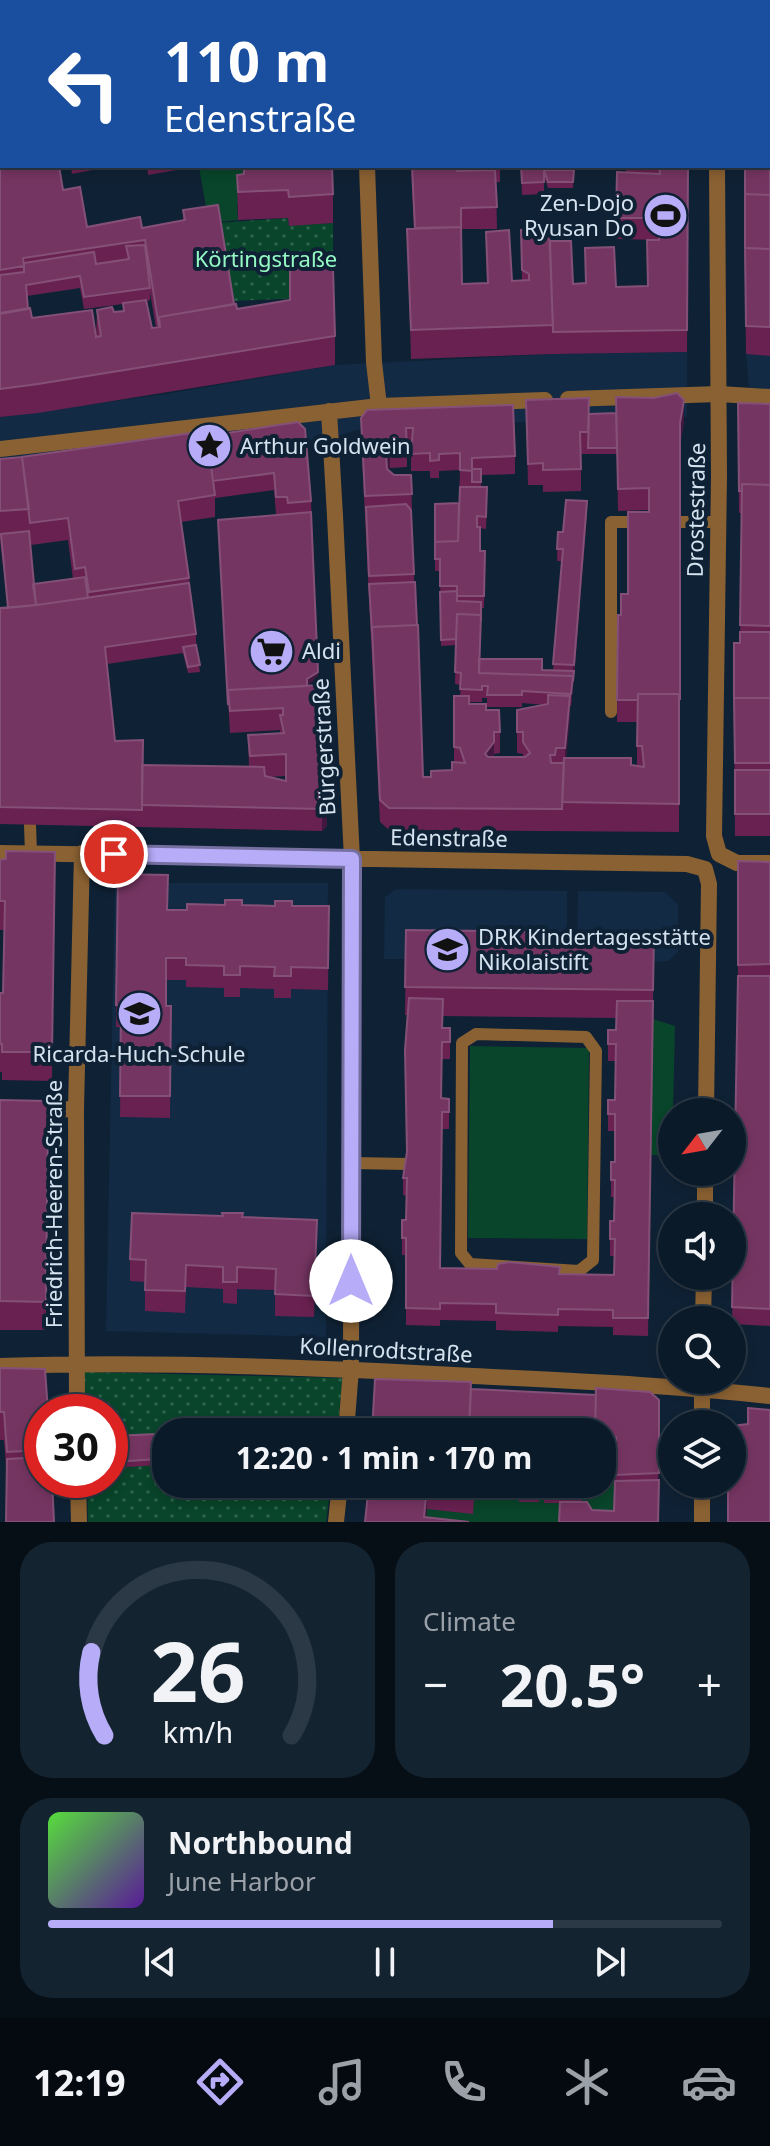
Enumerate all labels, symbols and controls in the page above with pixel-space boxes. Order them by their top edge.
text: 110 m [164,22,329,98]
icon: left [32,32,136,136]
text: Edenstraße [164,94,356,143]
place label: Zen-Dojo Ryusan Do [524,187,634,242]
sports icon: Zen-Dojo Ryusan Do [641,192,689,240]
park label: Körtingstraße [195,243,337,273]
place icon: Arthur Goldwein [185,422,233,470]
place label: Arthur Goldwein [240,430,411,460]
street label: Drostestraße [679,442,711,578]
supermarket icon: Aldi [247,627,295,675]
place label: Aldi [302,635,341,665]
street label: Bürgerstraße [304,678,342,817]
pin [80,820,148,888]
street label: Edenstraße [390,821,508,853]
icon: arrive [92,832,136,876]
place label: DRK Kindertagesstätte Nikolaistift [478,921,711,976]
school or university icon: DRK Kindertagesstätte Nikolaistift [423,926,471,974]
school or university icon: Ricarda-Huch-Schule [115,989,163,1037]
place label: Ricarda-Huch-Schule [33,1038,245,1068]
street label: Friedrich-Heeren-Straße [38,1080,68,1328]
north arrow [658,1098,746,1186]
map controls [658,1098,746,1498]
button: sound [658,1202,746,1290]
position arrow [309,1239,393,1323]
button: search [658,1306,746,1394]
street label: Kollenrodtstraße [299,1329,473,1369]
speed limit sign: 30 [24,1394,128,1498]
button: layers [658,1410,746,1498]
text: 12:20 · 1 min · 170 m [236,1437,532,1478]
text: Climate [423,1603,516,1639]
text: 26 [150,1613,245,1726]
text: 20.5° [500,1643,645,1725]
text: − [423,1654,448,1714]
text: + [697,1654,722,1714]
text: km/h [162,1712,233,1751]
text: Northbound [168,1822,353,1863]
text: June Harbor [168,1863,316,1899]
icon: previous [138,1940,182,1984]
icon: pause [363,1940,407,1984]
icon: next [588,1940,632,1984]
icon: directions [192,2054,248,2110]
icon: music [314,2054,370,2110]
icon: phone [436,2054,492,2110]
icon: climate [559,2054,615,2110]
icon: car [681,2054,737,2110]
text: 12:19 [33,2058,126,2107]

